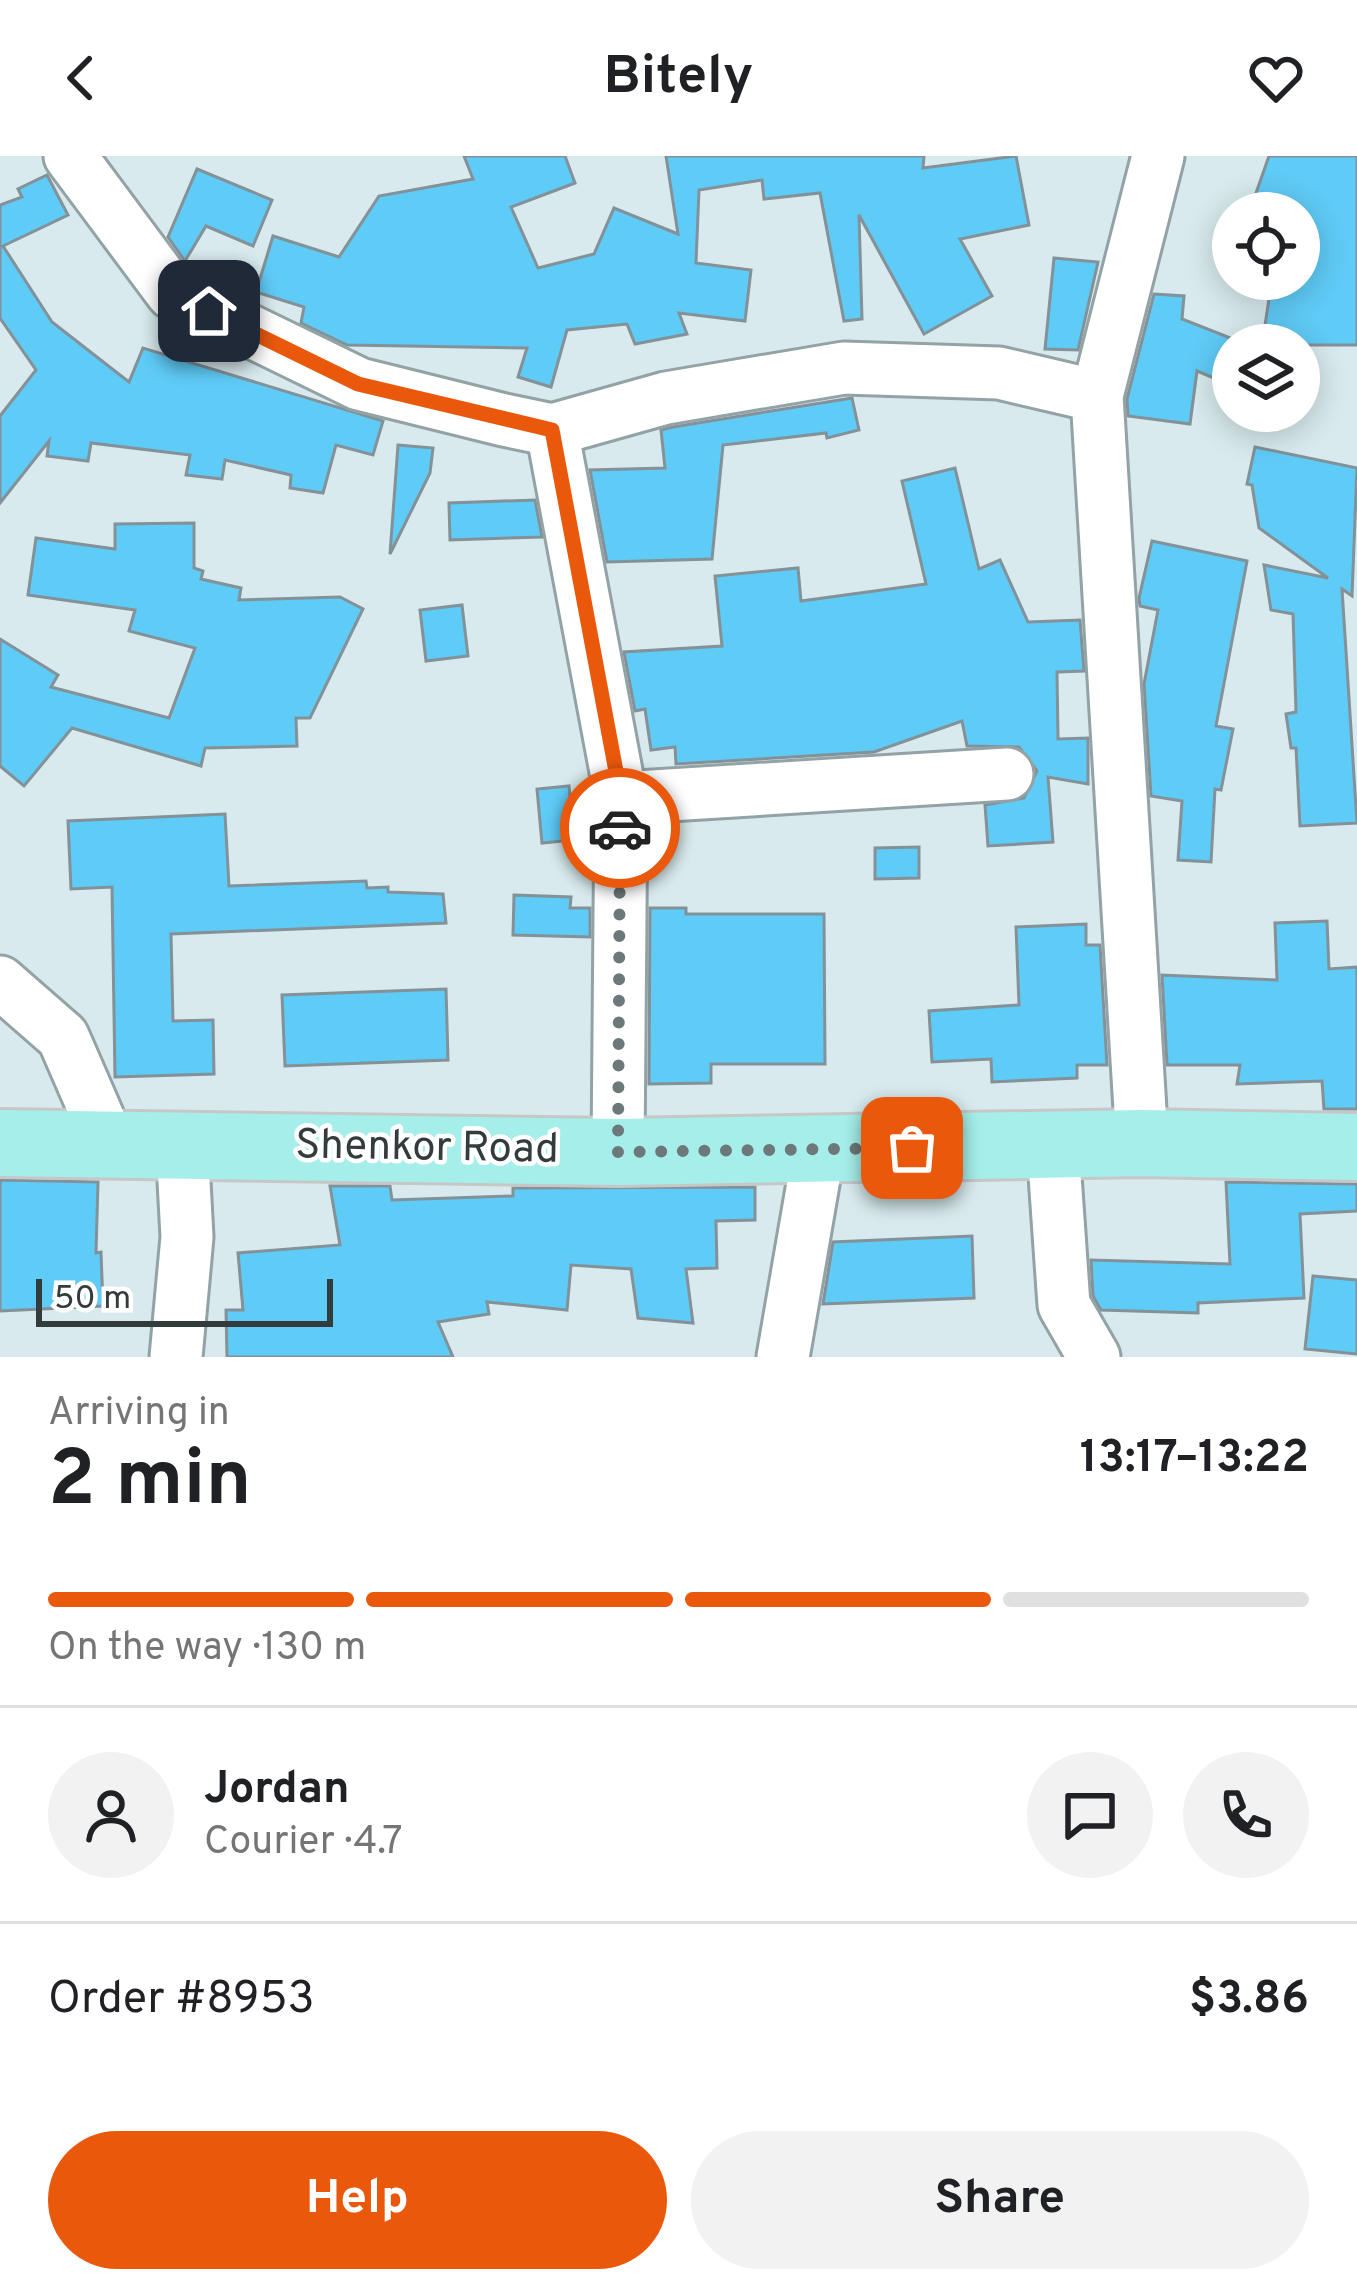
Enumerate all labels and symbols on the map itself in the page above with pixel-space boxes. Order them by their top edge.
pin [158,260,260,362]
courier [560,768,680,888]
pin [861,1097,963,1199]
street label: Shenkor Road [295,1120,559,1178]
scale bar [36,1273,333,1326]

